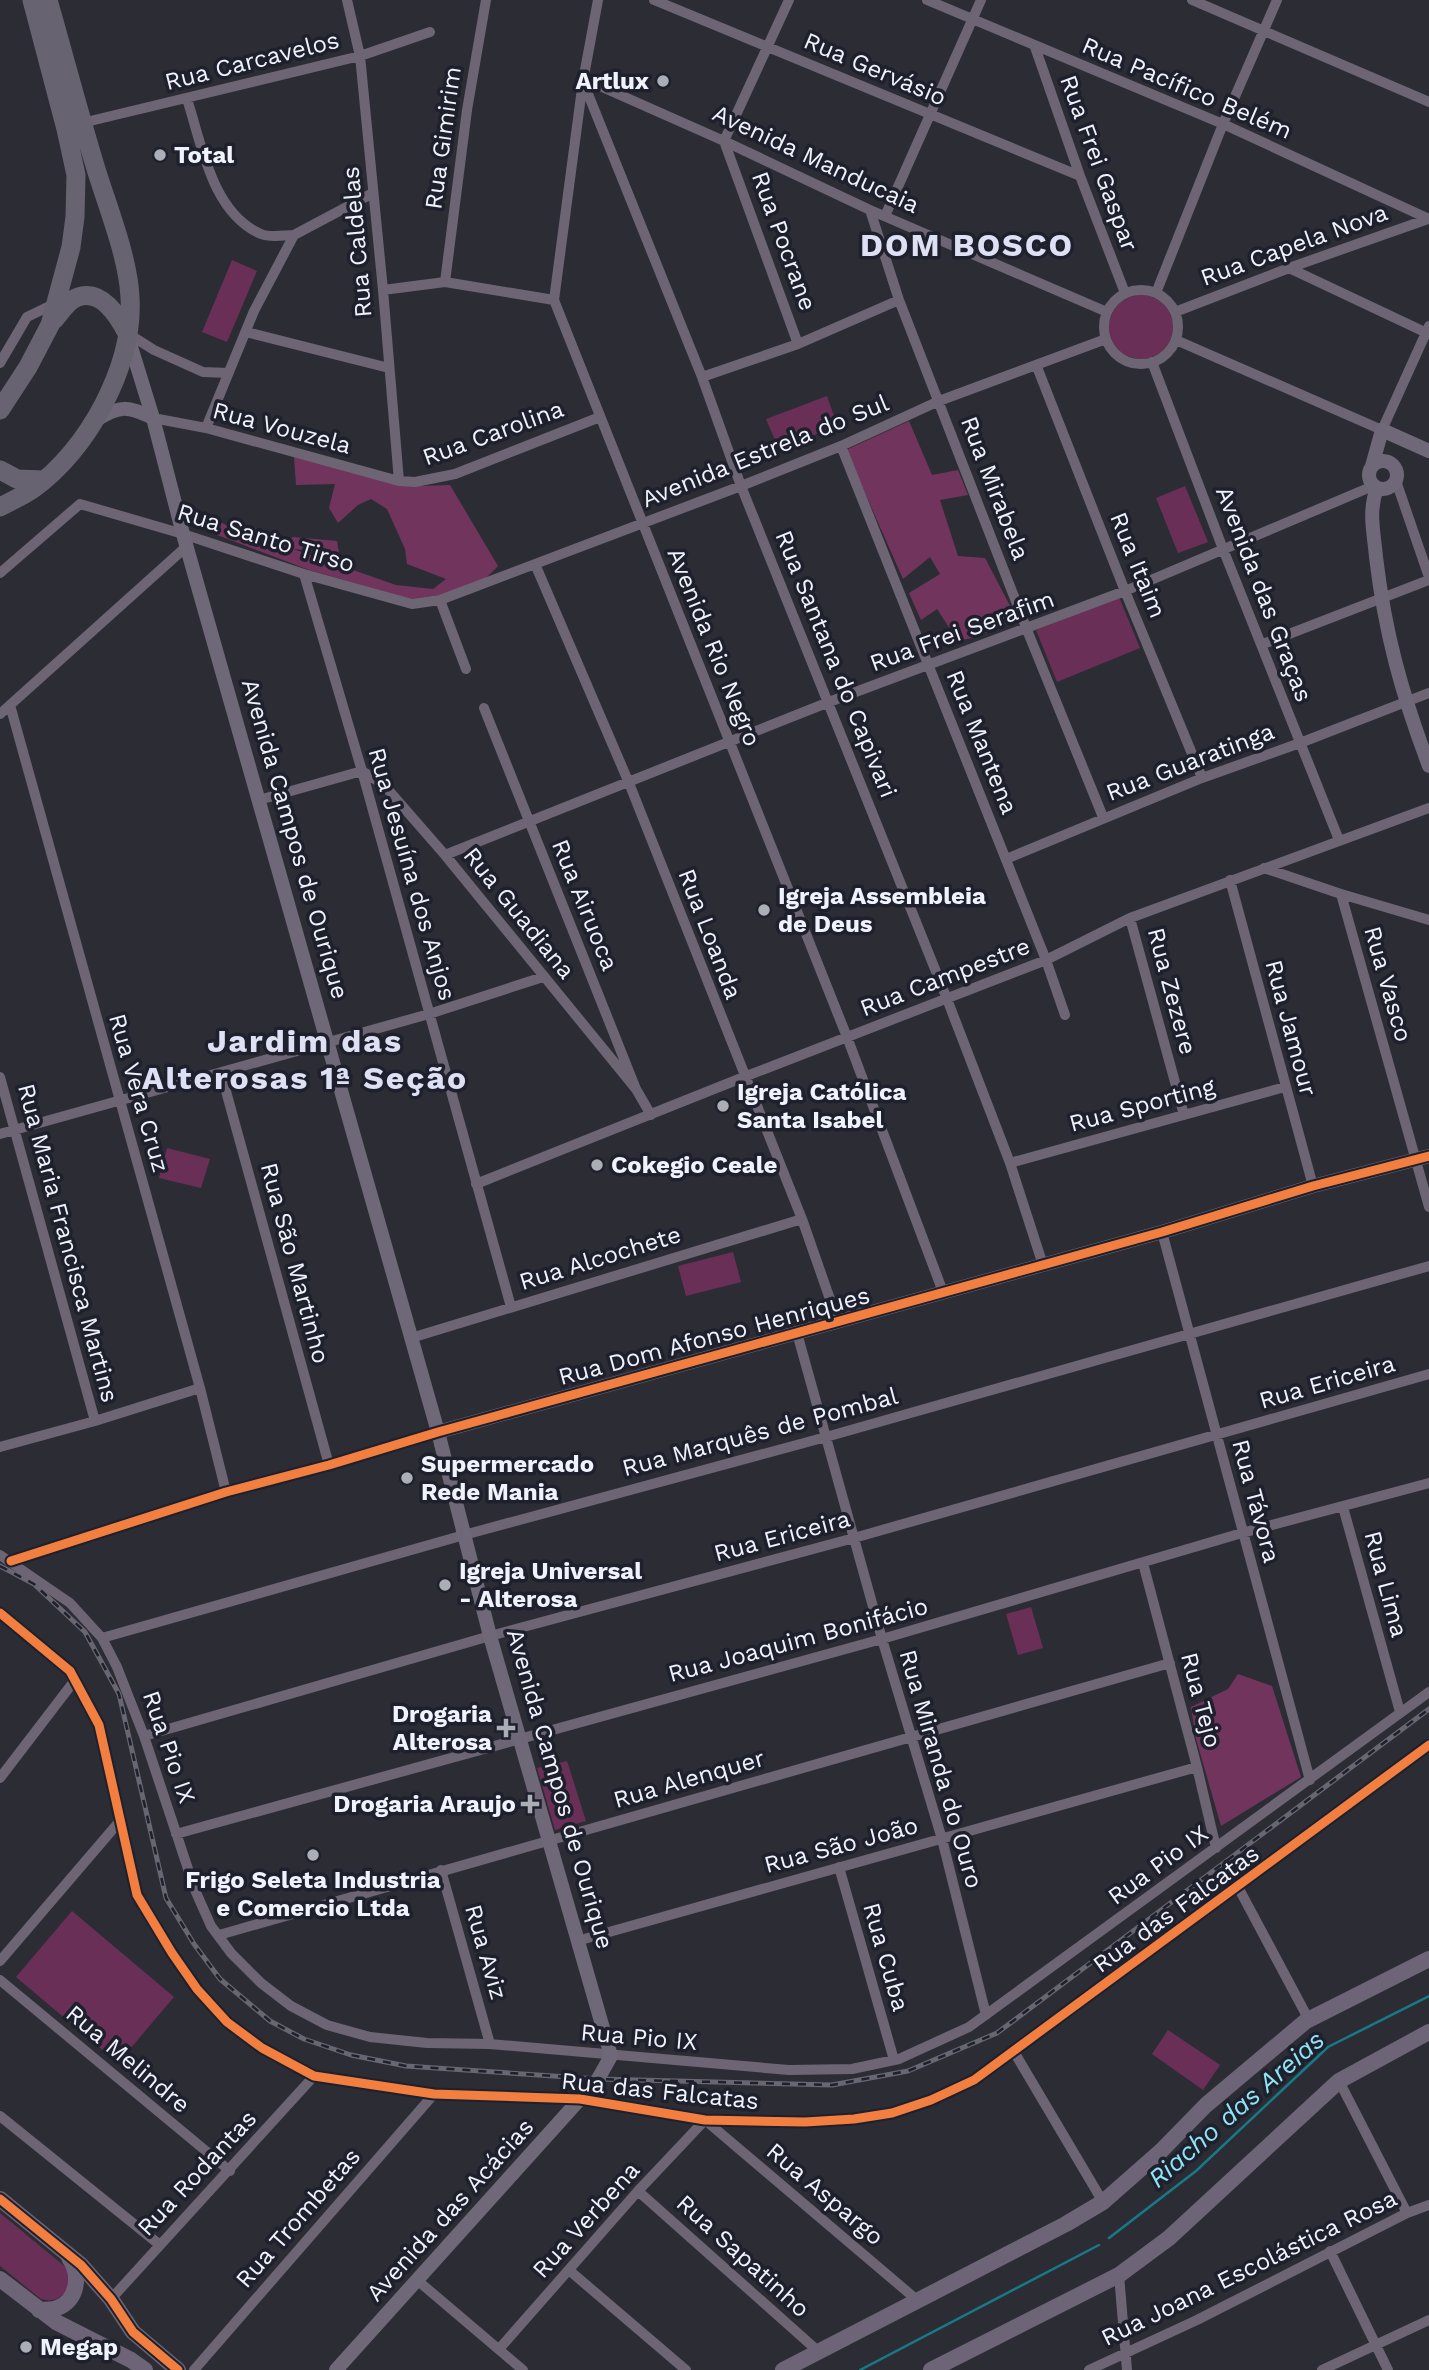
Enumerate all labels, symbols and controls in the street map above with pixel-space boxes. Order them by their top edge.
street label: Rua Carcavelos [162,26,342,96]
street label: Rua Gervásio [800,26,950,112]
street label: Rua Pacífico Belém [1078,31,1296,145]
street label: Rua Gimirim [419,65,467,211]
place label: Artlux [575,67,649,95]
street label: Rua Frei Gaspar [1054,71,1144,255]
marker: Artlux [655,73,671,89]
street label: Avenida Manducaia [708,99,924,219]
place label: Total [174,141,234,169]
marker: Total [152,147,168,163]
street label: Rua Caldelas [336,165,378,319]
street label: Rua Pocrane [746,168,822,314]
street label: Rua Capela Nova [1197,198,1391,292]
district label: DOM BOSCO [860,226,1074,264]
street label: Avenida Estrela do Sul [637,388,893,513]
street label: Rua Carolina [419,395,567,471]
street label: Rua Vouzela [210,396,354,460]
street label: Rua Mirabela [955,412,1035,564]
street label: Avenida das Graças [1210,482,1318,706]
street label: Rua Santo Tirso [174,498,358,578]
street label: Rua Itaim [1104,508,1172,622]
street label: Rua Santana do Capivari [769,526,903,802]
street label: Avenida Rio Negro [661,544,767,750]
street label: Rua Frei Serafim [866,585,1058,677]
street label: Rua Mantena [940,666,1024,818]
street label: Avenida Campos de Ourique [236,676,354,1002]
street label: Rua Guaratinga [1102,717,1278,807]
street label: Rua Jesuína dos Anjos [362,744,462,1004]
street label: Rua Airuoca [546,835,624,975]
street label: Rua Guadiana [457,842,581,984]
street label: Rua Loanda [672,865,748,1003]
place label: Igreja Assembleia de Deus [778,882,986,938]
marker: Igreja Assembleia de Deus [756,902,772,918]
street label: Rua Vasco [1358,923,1418,1045]
street label: Rua Zezere [1142,925,1202,1057]
street label: Rua Campestre [856,932,1034,1022]
street label: Rua Jamour [1259,957,1323,1099]
street label: Rua Vera Cruz [103,1010,175,1176]
district label: Jardim das Alterosas 1ª Seção [142,1022,468,1097]
street label: Rua Sporting [1066,1072,1218,1138]
place label: Igreja Católica Santa Isabel [737,1078,907,1134]
street label: Rua Maria Francisca Martins [12,1081,124,1405]
marker: Igreja Católica Santa Isabel [715,1098,731,1114]
place label: Cokegio Ceale [611,1151,778,1179]
marker: Cokegio Ceale [589,1157,605,1173]
street label: Rua São Martinho [255,1160,335,1366]
street label: Rua Alcochete [516,1220,684,1296]
street label: Rua Dom Afonso Henriques [555,1281,873,1391]
street label: Rua Ericeira [1256,1349,1398,1415]
street label: Rua Marquês de Pombal [619,1382,902,1482]
street label: Rua Távora [1226,1436,1286,1566]
place label: Supermercado Rede Mania [421,1450,594,1506]
marker: Supermercado Rede Mania [399,1470,415,1486]
street label: Rua Ericeira [711,1504,853,1568]
street label: Rua Lima [1358,1528,1414,1640]
place label: Igreja Universal - Alterosa [459,1557,642,1613]
marker: Igreja Universal - Alterosa [437,1577,453,1593]
street label: Rua Joaquim Bonifácio [665,1592,931,1688]
street label: Avenida Campos de Ourique [501,1626,619,1952]
street label: Rua Miranda do Ouro [894,1646,988,1892]
street label: Rua Tejo [1175,1649,1227,1751]
street label: Rua Pio IX [137,1687,201,1807]
place label: Drogaria Alterosa [392,1700,492,1756]
marker: Drogaria Alterosa [498,1720,514,1736]
street label: Rua Alenquer [610,1744,768,1814]
place label: Drogaria Araujo [333,1790,516,1818]
marker: Drogaria Araujo [522,1796,538,1812]
street label: Rua São João [761,1811,921,1879]
street label: Rua Pio IX [1103,1819,1213,1911]
street label: Rua das Falcatas [1088,1839,1264,1979]
marker: Frigo Seleta Industria e Comercio Ltda [305,1847,321,1863]
place label: Frigo Seleta Industria e Comercio Ltda [185,1866,441,1922]
street label: Rua Cuba [857,1899,915,2015]
street label: Rua Aviz [459,1901,513,2003]
street label: Rua Melindre [60,1999,196,2119]
street label: Rua Pio IX [580,2018,698,2056]
water label: Riacho das Areias [1142,2024,1330,2194]
street label: Rua das Falcatas [560,2067,760,2115]
street label: Rua Rodantas [132,2104,262,2242]
street label: Avenida das Acácias [361,2113,539,2307]
street label: Rua Aspargo [761,2137,889,2251]
street label: Rua Trombetas [230,2143,366,2293]
street label: Rua Verbena [527,2156,645,2284]
street label: Rua Joana Escolástica Rosa [1097,2184,1401,2352]
street label: Rua Sapatinho [671,2189,815,2323]
place label: Megap [40,2333,118,2361]
marker: Megap [18,2339,34,2355]

